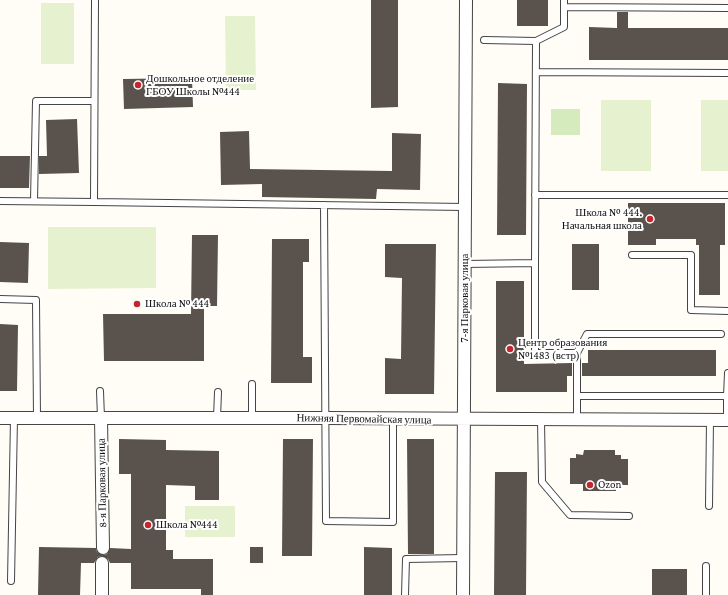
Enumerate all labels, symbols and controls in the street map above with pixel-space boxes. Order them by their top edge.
place label: Дошкольное отделение ГБОУ Школы №444 [146,72,254,98]
marker: Дошкольное отделение ГБОУ Школы №444 [133,80,143,90]
place label: Школа № 444. Начальная школа [562,206,642,232]
marker: Школа № 444. Начальная школа [645,214,655,224]
street label: 7-я Парковая улица [458,254,472,342]
place label: Школа № 444 [145,297,209,311]
marker: Школа № 444 [132,299,142,309]
place label: Центр образования №1483 (встр) [518,336,607,362]
marker: Центр образования №1483 (встр) [505,344,515,354]
street label: Нижняя Первомайская улица [296,411,432,427]
street label: 8-я Парковая улица [95,438,109,528]
place label: Ozon [598,478,621,492]
marker: Ozon [585,480,595,490]
place label: Школа №444 [156,518,218,532]
marker: Школа №444 [143,520,153,530]

